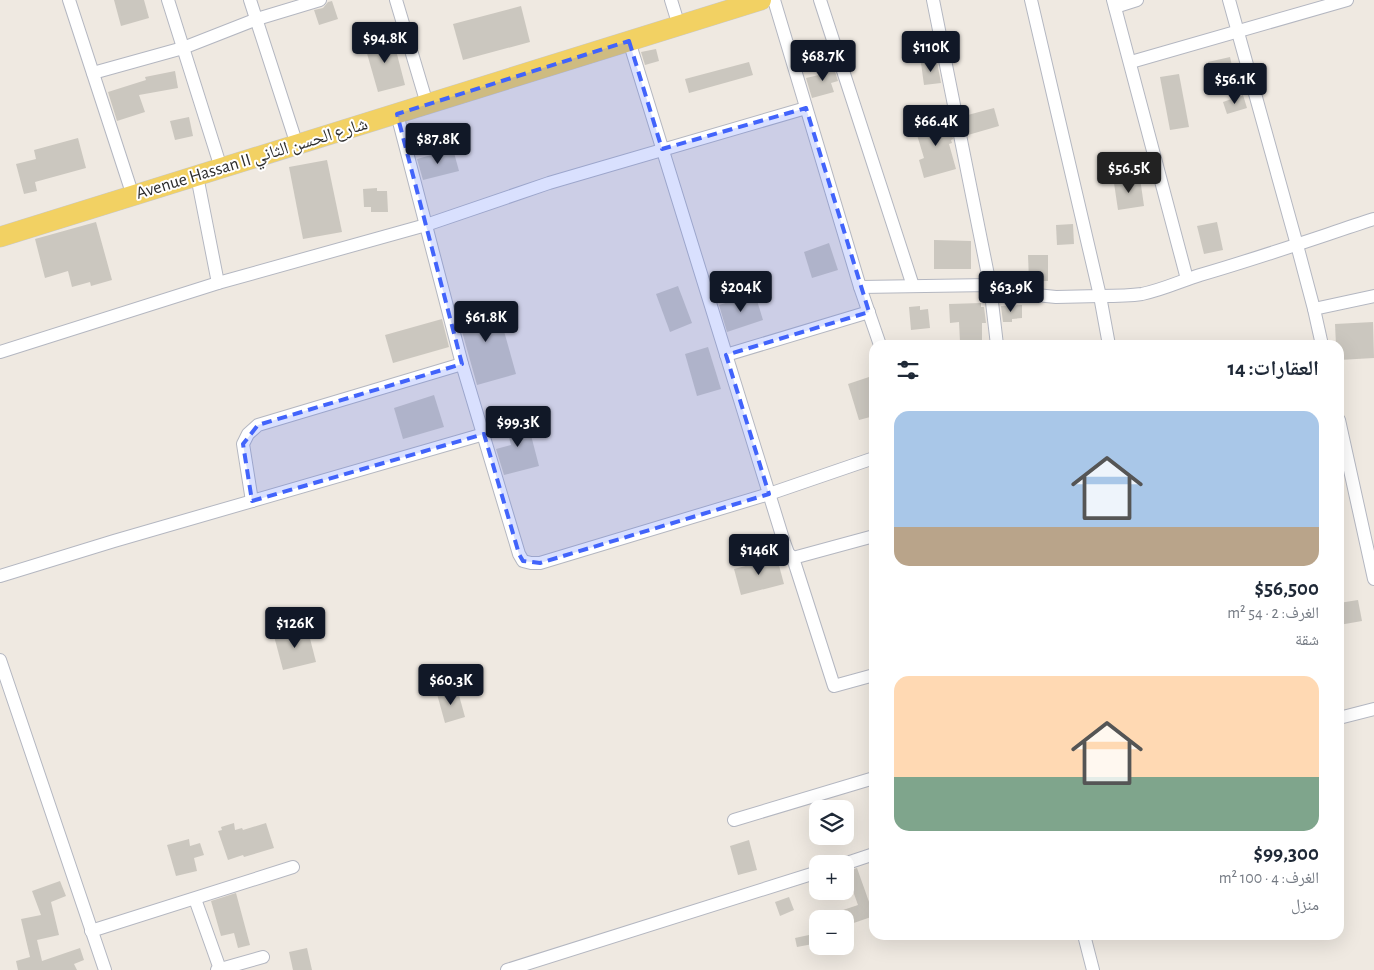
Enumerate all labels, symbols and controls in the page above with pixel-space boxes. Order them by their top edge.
pin: $94.8K [344,22,426,64]
text: $94.8K [363,30,407,46]
pin: $110K [896,30,966,73]
pin: $68.7K [782,39,864,82]
text: $110K [913,39,949,55]
text: $68.7K [802,48,844,64]
pin: $56.1K [1194,62,1276,105]
text: $56.1K [1215,71,1255,87]
pin: $66.4K [895,104,977,147]
text: $66.4K [914,113,958,129]
street label: Avenue Hassan II شارع الحسن الثاني [134,115,371,207]
pin: $87.8K [397,122,479,165]
text: $87.8K [417,131,459,147]
pin: $56.5K [1088,152,1170,194]
text: $56.5K [1108,160,1150,176]
pin: $204K [706,270,776,313]
pin: $63.9K [970,270,1052,313]
text: $204K [721,279,761,295]
text: $63.9K [990,279,1032,295]
pin: $61.8K [445,300,527,343]
text: $61.8K [465,309,507,325]
icon: filters [894,356,922,384]
text: العقارات: 14 [1227,358,1319,379]
pin: $99.3K [477,406,559,448]
text: $99.3K [497,414,539,430]
icon: home [1062,443,1152,533]
pin: $146K [724,534,794,576]
text: $146K [740,542,778,558]
text: $56,500 [1255,578,1319,599]
text: الغرف: 2 · 54 m² [1227,605,1319,621]
pin: $126K [260,606,330,649]
text: $126K [276,615,314,631]
text: شقة [1295,632,1319,648]
pin: $60.3K [410,664,492,706]
text: $60.3K [429,672,473,688]
icon: home [1062,708,1152,798]
map controls [809,800,854,955]
button: layers [809,800,854,845]
text: $99,300 [1254,843,1319,864]
button: + [809,855,854,900]
text: الغرف: 4 · 100 m² [1219,870,1319,886]
text: منزل [1291,897,1319,913]
button: − [809,910,854,955]

